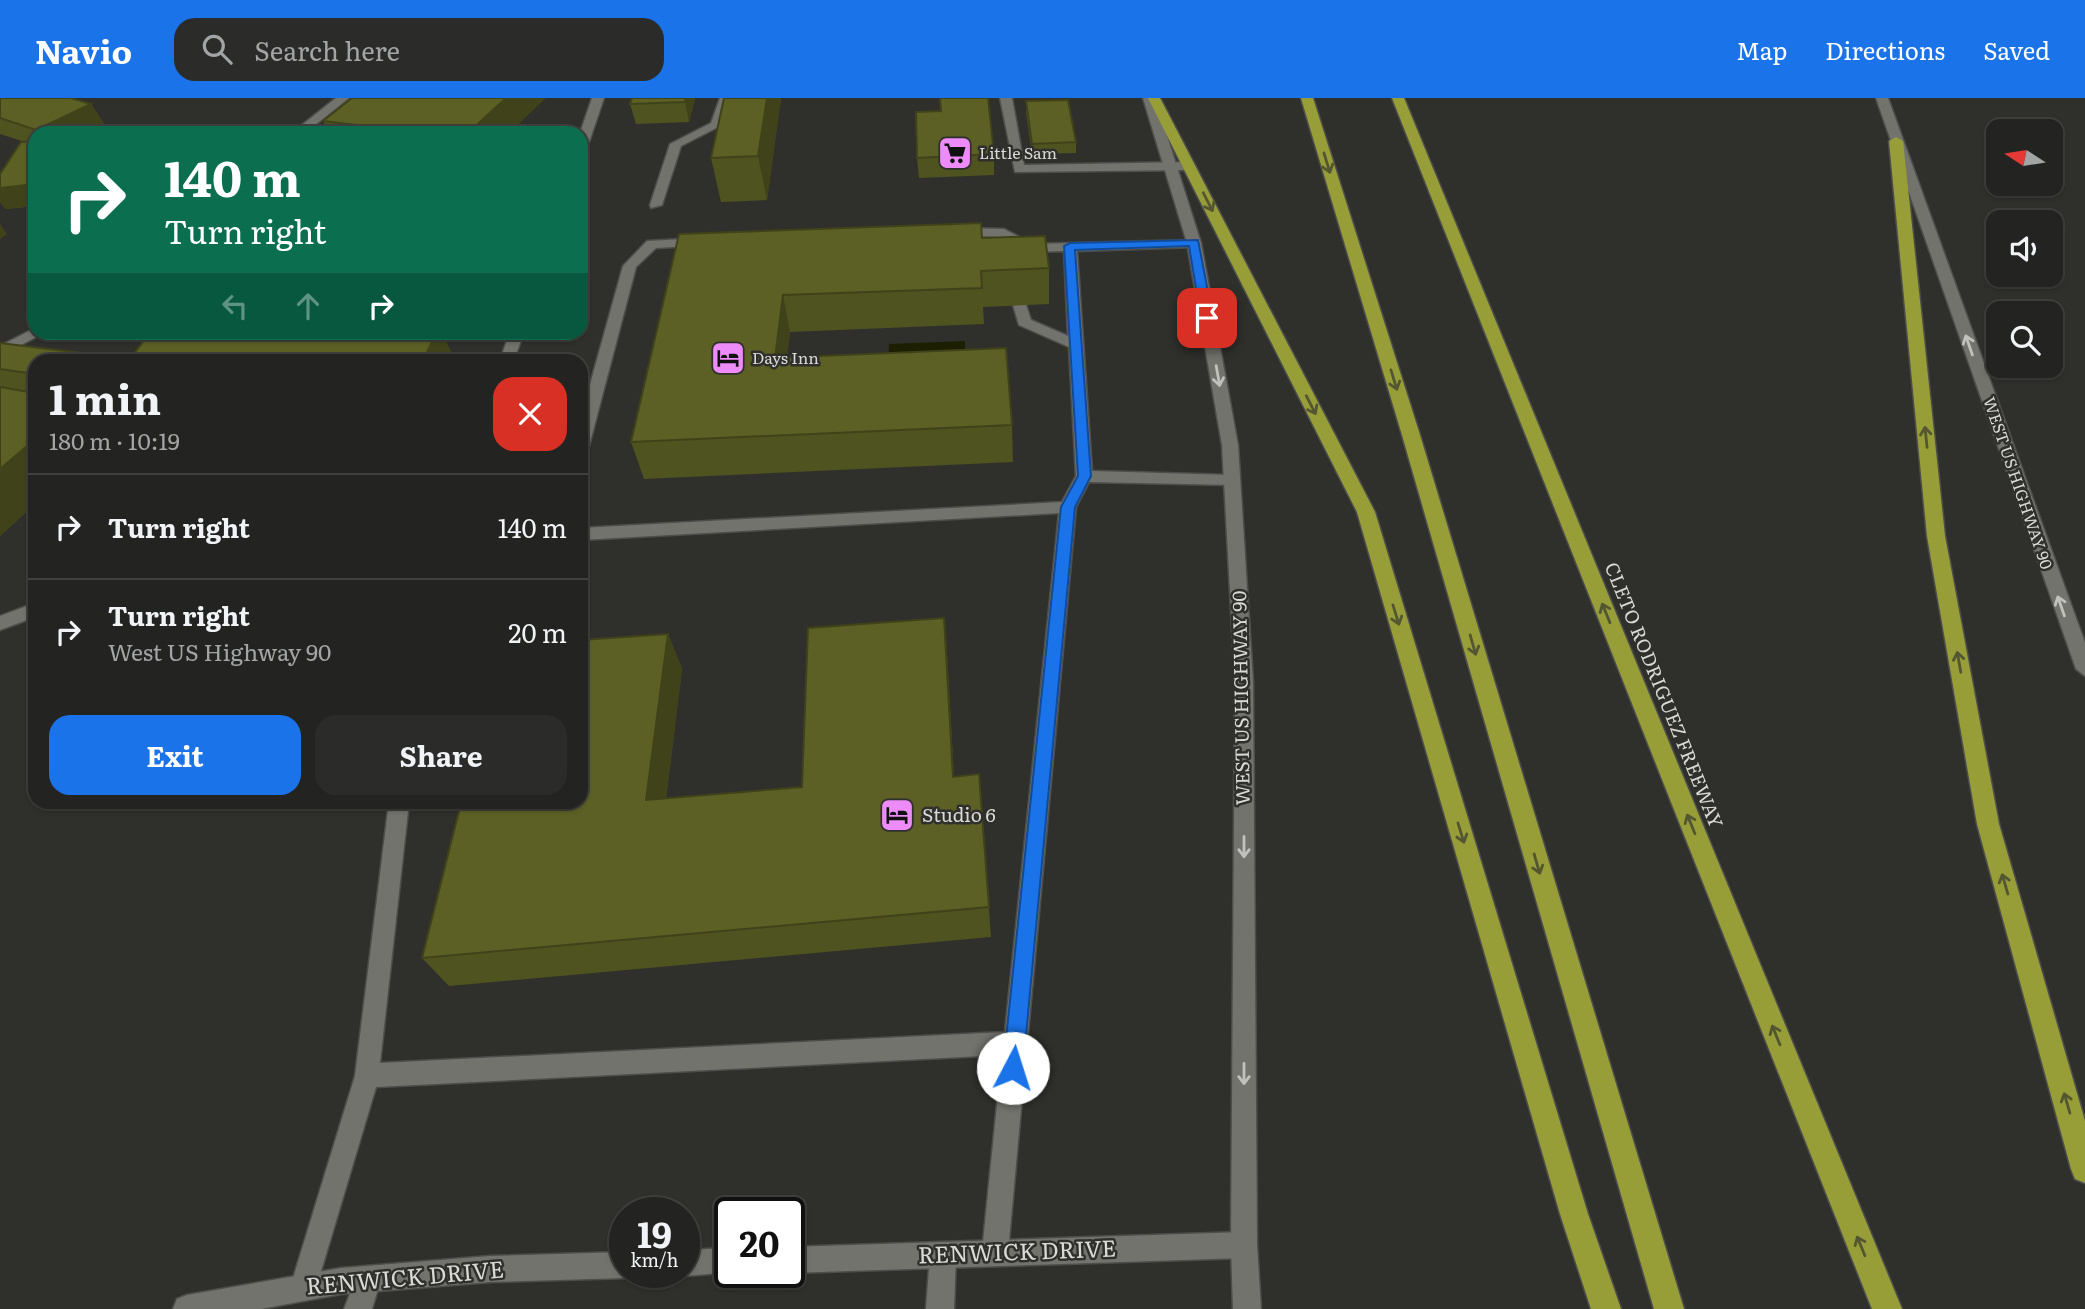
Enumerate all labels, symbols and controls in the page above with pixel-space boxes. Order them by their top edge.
search box [174,18,664,81]
text: Navio [35,25,132,74]
icon: search [198,30,236,68]
text: Search here [254,30,400,69]
text: Map [1736,32,1787,67]
text: Directions [1825,32,1945,67]
text: Saved [1983,32,2050,67]
north arrow [1986,119,2063,196]
map controls [1986,119,2063,378]
supermarket icon: Little Sam [936,134,974,172]
text: 140 m [164,139,301,212]
place label: Little Sam [979,140,1058,164]
one-way arrow [1321,152,1334,174]
icon: right [49,154,140,245]
one-way arrow [1201,191,1215,212]
text: Turn right [164,206,326,254]
button: sound [1986,210,2063,287]
icon: left [216,287,254,325]
icon: ahead [289,287,327,325]
icon: right [362,287,400,325]
pin [1177,288,1237,348]
icon: arrive [1188,299,1226,337]
button: search [1986,301,2063,378]
one-way arrow [1962,334,1974,356]
hotel icon: Days Inn [709,339,747,377]
place label: Days Inn [752,345,819,369]
one-way arrow [1211,364,1225,387]
text: 1 min [49,366,161,428]
one-way arrow [1389,369,1402,391]
button: close [493,377,567,451]
street label: WEST US HIGHWAY 90 [1978,393,2060,572]
one-way arrow [1305,394,1319,415]
text: 180 m · 10:19 [49,423,180,457]
one-way arrow [1919,426,1932,449]
text: Turn right [108,507,250,546]
text: 140 m [498,507,567,546]
icon: right [49,508,87,546]
street label: CLETO RODRIGUEZ FREEWAY [1599,557,1731,832]
street label: WEST US HIGHWAY 90 [1224,590,1256,806]
text: Turn right [108,595,250,634]
one-way arrow [2054,595,2066,617]
one-way arrow [1599,602,1612,624]
one-way arrow [1391,604,1404,626]
text: 20 m [508,612,567,651]
icon: right [49,613,87,651]
text: West US Highway 90 [108,634,331,668]
one-way arrow [1468,634,1481,656]
one-way arrow [1952,651,1965,674]
button: Exit [49,715,301,795]
button: Share [315,715,567,795]
hotel icon: Studio 6 [878,796,916,834]
place label: Studio 6 [922,800,996,828]
one-way arrow [1684,813,1697,835]
one-way arrow [1456,822,1469,844]
one-way arrow [1237,835,1251,858]
one-way arrow [1532,852,1545,874]
one-way arrow [1998,874,2011,896]
one-way arrow [1769,1024,1782,1046]
position arrow [976,1031,1050,1105]
one-way arrow [1237,1063,1251,1086]
one-way arrow [2059,1093,2072,1115]
speed limit sign: 20 [714,1197,805,1288]
text: 19 [637,1207,672,1259]
street label: RENWICK DRIVE [917,1230,1117,1270]
one-way arrow [1854,1235,1867,1257]
text: km/h [631,1246,678,1273]
street label: RENWICK DRIVE [305,1250,505,1302]

